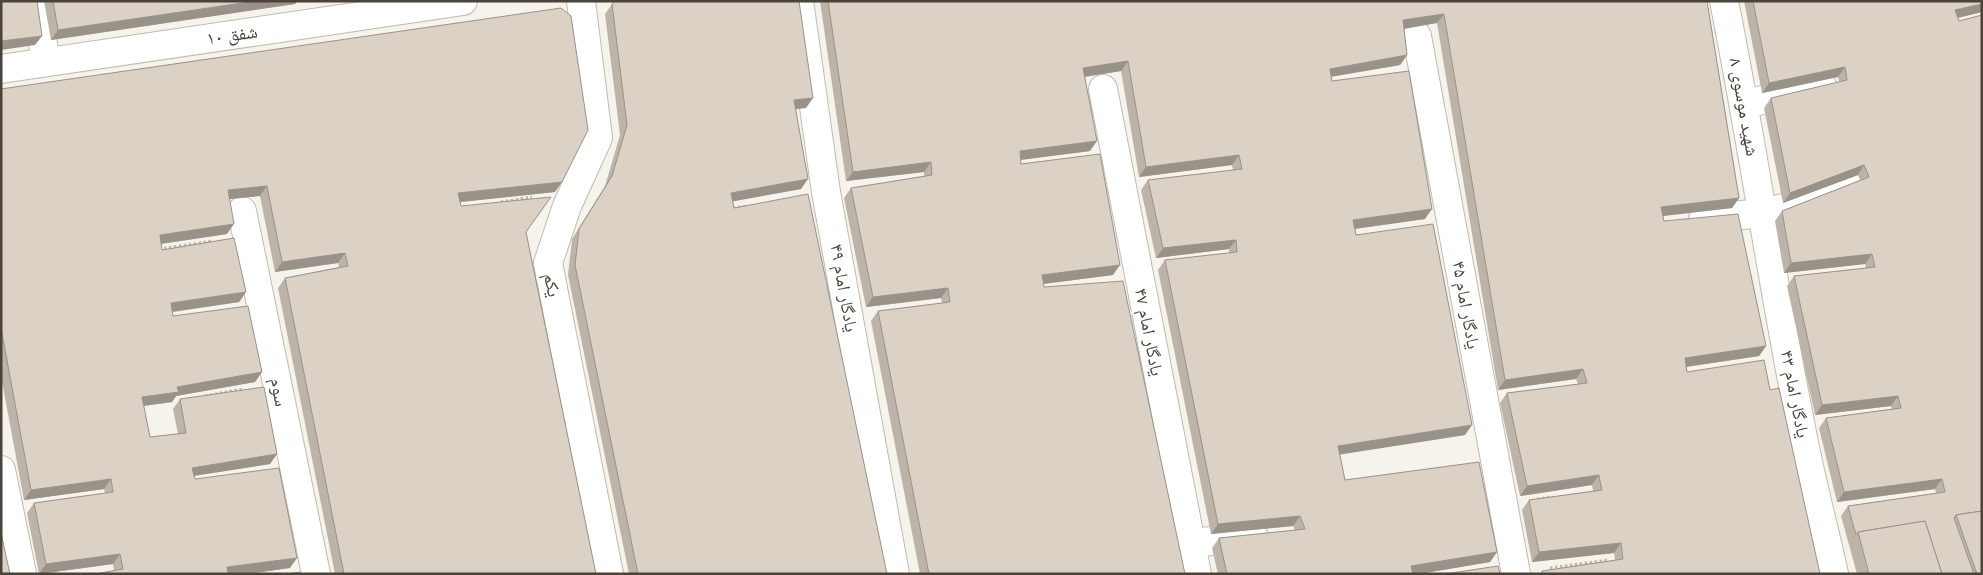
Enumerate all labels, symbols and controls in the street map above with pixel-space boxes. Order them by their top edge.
street label: شفق ۱۰ [205,20,259,49]
street label: شهید موسوی ۸ [1725,56,1764,158]
street label: یادگار امام ۴۹ [824,242,864,334]
street label: یادگار امام ۴۵ [1446,259,1486,351]
street label: یکم [538,271,566,299]
street label: یادگار امام ۴۷ [1129,286,1169,378]
street label: یادگار امام ۴۳ [1775,348,1815,440]
street label: سوم [264,375,294,409]

